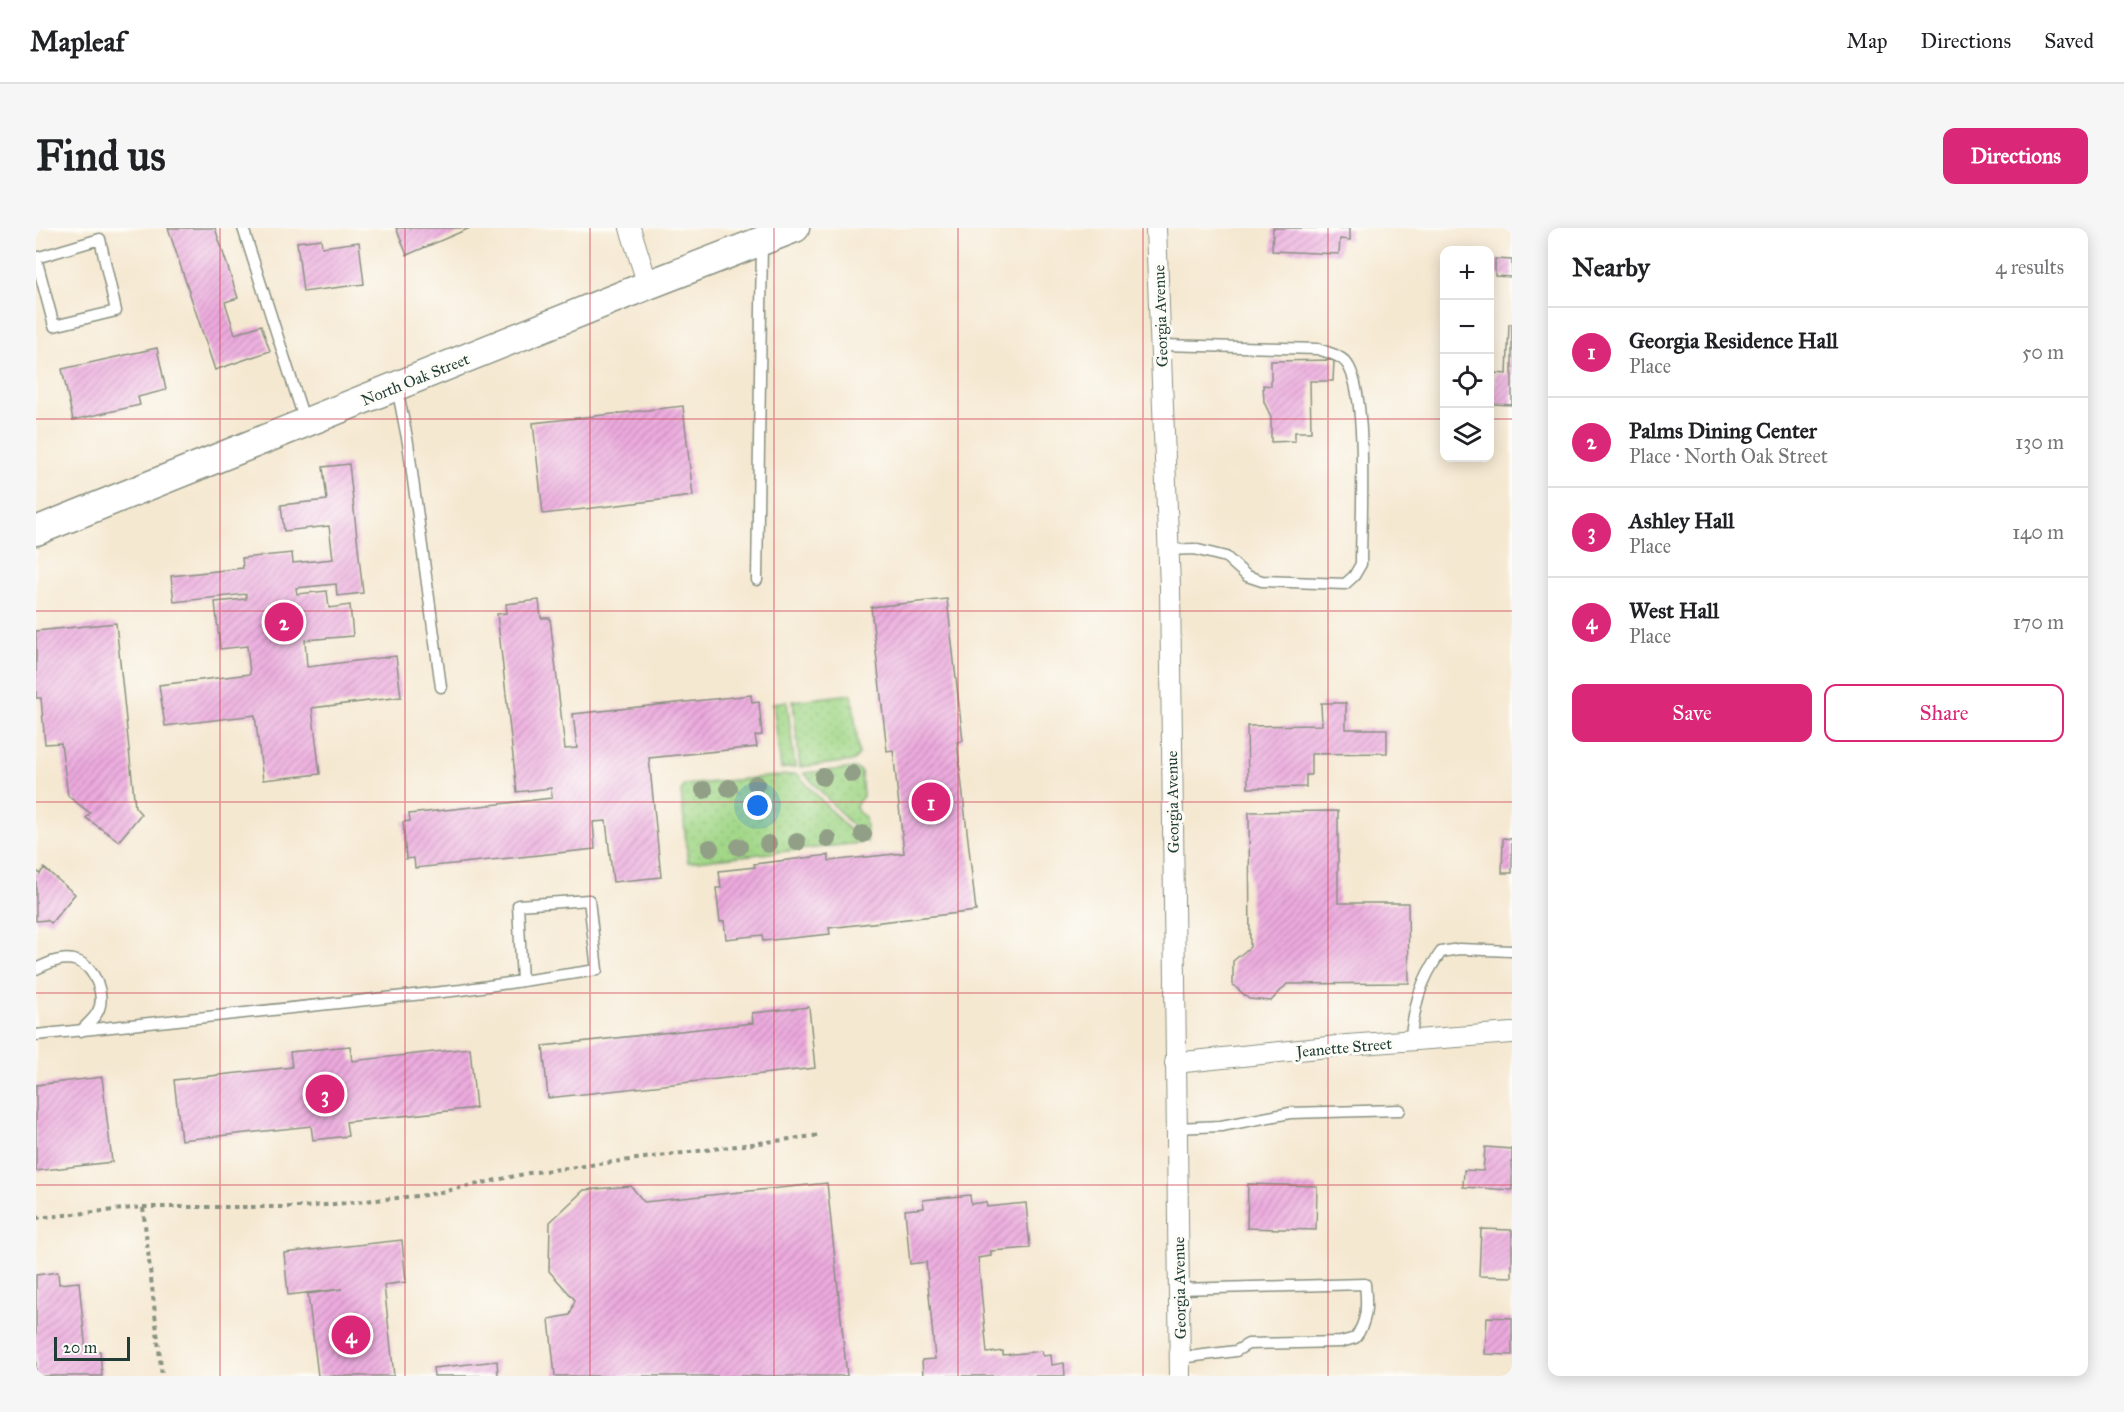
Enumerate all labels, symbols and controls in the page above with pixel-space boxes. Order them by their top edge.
text: Mapleaf [30,24,125,59]
text: Map [1847,28,1888,54]
text: Directions [1921,28,2011,54]
text: Saved [2044,28,2094,54]
button: Directions [1943,128,2088,184]
text: Find us [36,130,166,182]
map controls [1440,246,1494,462]
button: + [1440,246,1494,300]
text: Nearby [1572,251,1650,283]
text: 4 results [1995,255,2064,279]
street label: Georgia Avenue [1149,264,1173,368]
button: − [1440,300,1494,354]
text: Georgia Residence Hall [1629,327,1838,354]
text: 1 [1588,340,1595,364]
text: 50 m [2022,340,2064,364]
street label: North Oak Street [358,349,472,410]
button: locate [1440,354,1494,408]
text: Place [1629,354,1671,378]
button: layers [1440,408,1494,462]
text: Palms Dining Center [1629,417,1817,444]
text: 2 [1587,430,1596,454]
text: 130 m [2015,430,2064,454]
text: Place · North Oak Street [1629,444,1828,468]
text: Ashley Hall [1629,507,1734,534]
text: 3 [1588,520,1596,544]
text: 140 m [2012,520,2064,544]
text: Place [1629,534,1671,558]
text: West Hall [1629,597,1719,624]
pin: 2 [264,600,304,644]
text: 4 [1586,610,1597,634]
text: 170 m [2013,610,2064,634]
text: Place [1629,624,1671,648]
button: Save [1572,684,1812,742]
button: Share [1824,684,2064,742]
street label: Georgia Avenue [1162,750,1184,853]
pin: 1 [912,780,950,824]
your location [743,791,772,820]
street label: Jeanette Street [1293,1034,1393,1062]
pin: 3 [306,1072,344,1116]
street label: Georgia Avenue [1169,1236,1191,1339]
pin: 4 [332,1312,370,1358]
scale bar [54,1334,130,1362]
text: 20 m [63,1338,97,1357]

